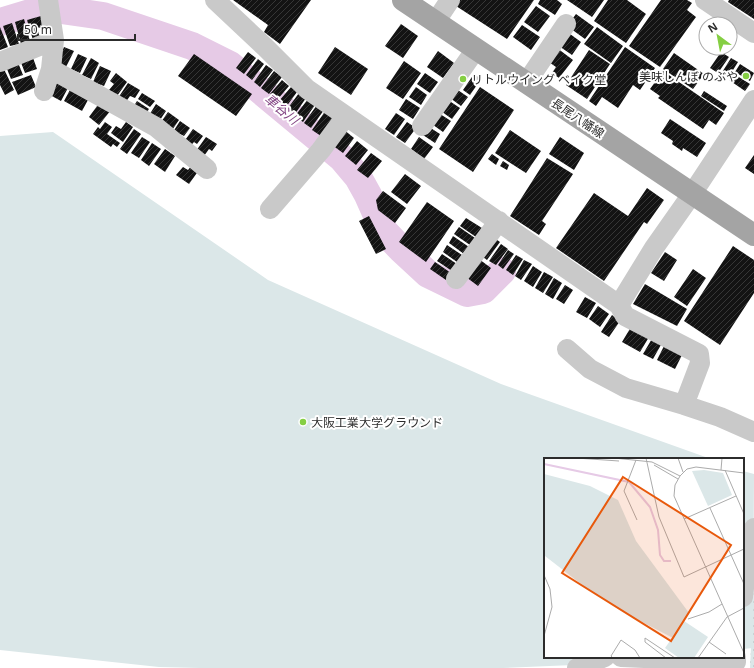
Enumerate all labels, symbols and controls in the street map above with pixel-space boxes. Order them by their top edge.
scale bar [18,16,135,42]
north arrow [698,16,738,56]
text: N [705,18,720,36]
text: 50 m [24,21,52,38]
place label: 美味しんぼ のぶや [639,68,738,85]
place label: リトルウイング ベイク堂 [471,71,606,88]
marker: 美味しんぼ のぶや [741,71,751,81]
marker: リトルウイング ベイク堂 [458,74,468,84]
water label: 車谷川 [261,90,304,130]
street label: 長尾八幡線 [548,94,608,142]
place label: 大阪工業大学グラウンド [311,414,443,431]
marker: 大阪工業大学グラウンド [298,417,308,427]
inset map [544,458,744,658]

